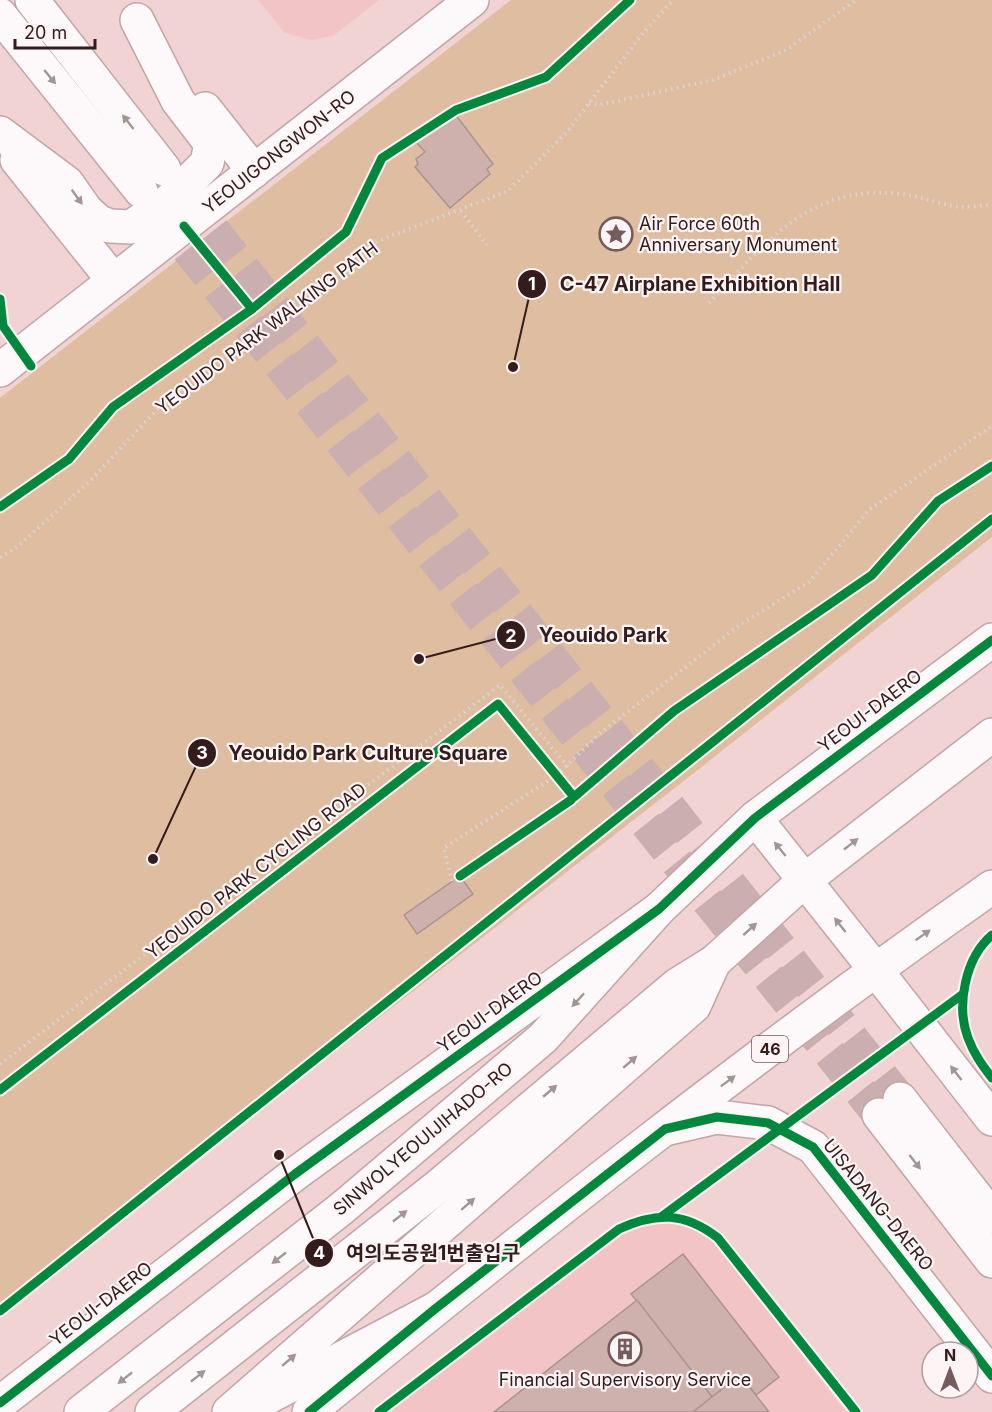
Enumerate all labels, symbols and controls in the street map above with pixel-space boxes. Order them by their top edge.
scale bar [15,12,94,50]
text: 20 m [24,22,67,43]
one-way arrow [43,69,56,85]
street label: YEOUIGONGWON-RO [198,85,359,218]
one-way arrow [122,115,134,131]
one-way arrow [71,188,83,204]
place label: Air Force 60th Anniversary Monument [639,213,837,255]
place icon: Air Force 60th Anniversary Monument [598,216,634,252]
street label: YEOUIDO PARK WALKING PATH [152,237,382,418]
callout: C-47 Airplane Exhibition Hall [517,265,852,303]
text: C-47 Airplane Exhibition Hall [560,272,840,296]
text: 1 [528,273,536,294]
callout: Yeouido Park [496,616,679,654]
text: Yeouido Park [539,623,668,647]
text: 2 [505,625,517,646]
street label: YEOUI-DAERO [814,665,926,756]
callout: Yeouido Park Culture Square [187,734,520,772]
text: Yeouido Park Culture Square [228,741,508,765]
text: 3 [196,742,208,763]
street label: YEOUIDO PARK CYCLING ROAD [142,778,370,963]
one-way arrow [844,839,859,851]
one-way arrow [775,842,787,857]
one-way arrow [835,917,847,932]
one-way arrow [743,922,758,936]
one-way arrow [915,929,931,941]
street label: YEOUI-DAERO [433,967,546,1057]
one-way arrow [572,992,585,1007]
road number: 46 [752,1036,788,1062]
one-way arrow [622,1056,637,1069]
street label: SINWOLYEOUIJIHADO-RO [329,1058,517,1220]
one-way arrow [951,1065,963,1080]
one-way arrow [719,1075,735,1087]
one-way arrow [542,1085,558,1098]
street label: UISADANG-DAERO [819,1135,938,1275]
one-way arrow [909,1154,921,1169]
one-way arrow [460,1198,475,1211]
one-way arrow [392,1209,408,1222]
callout: 여의도공원1번출입구 [304,1234,532,1272]
text: 여의도공원1번출입구 [346,1241,520,1265]
text: 4 [313,1242,325,1263]
one-way arrow [271,1252,287,1264]
street label: YEOUI-DAERO [45,1257,156,1350]
building icon: Financial Supervisory Service [607,1331,643,1367]
north arrow [920,1340,980,1400]
text: N [944,1345,956,1365]
one-way arrow [281,1354,296,1367]
one-way arrow [190,1369,206,1382]
place label: Financial Supervisory Service [499,1369,751,1390]
one-way arrow [117,1371,133,1384]

